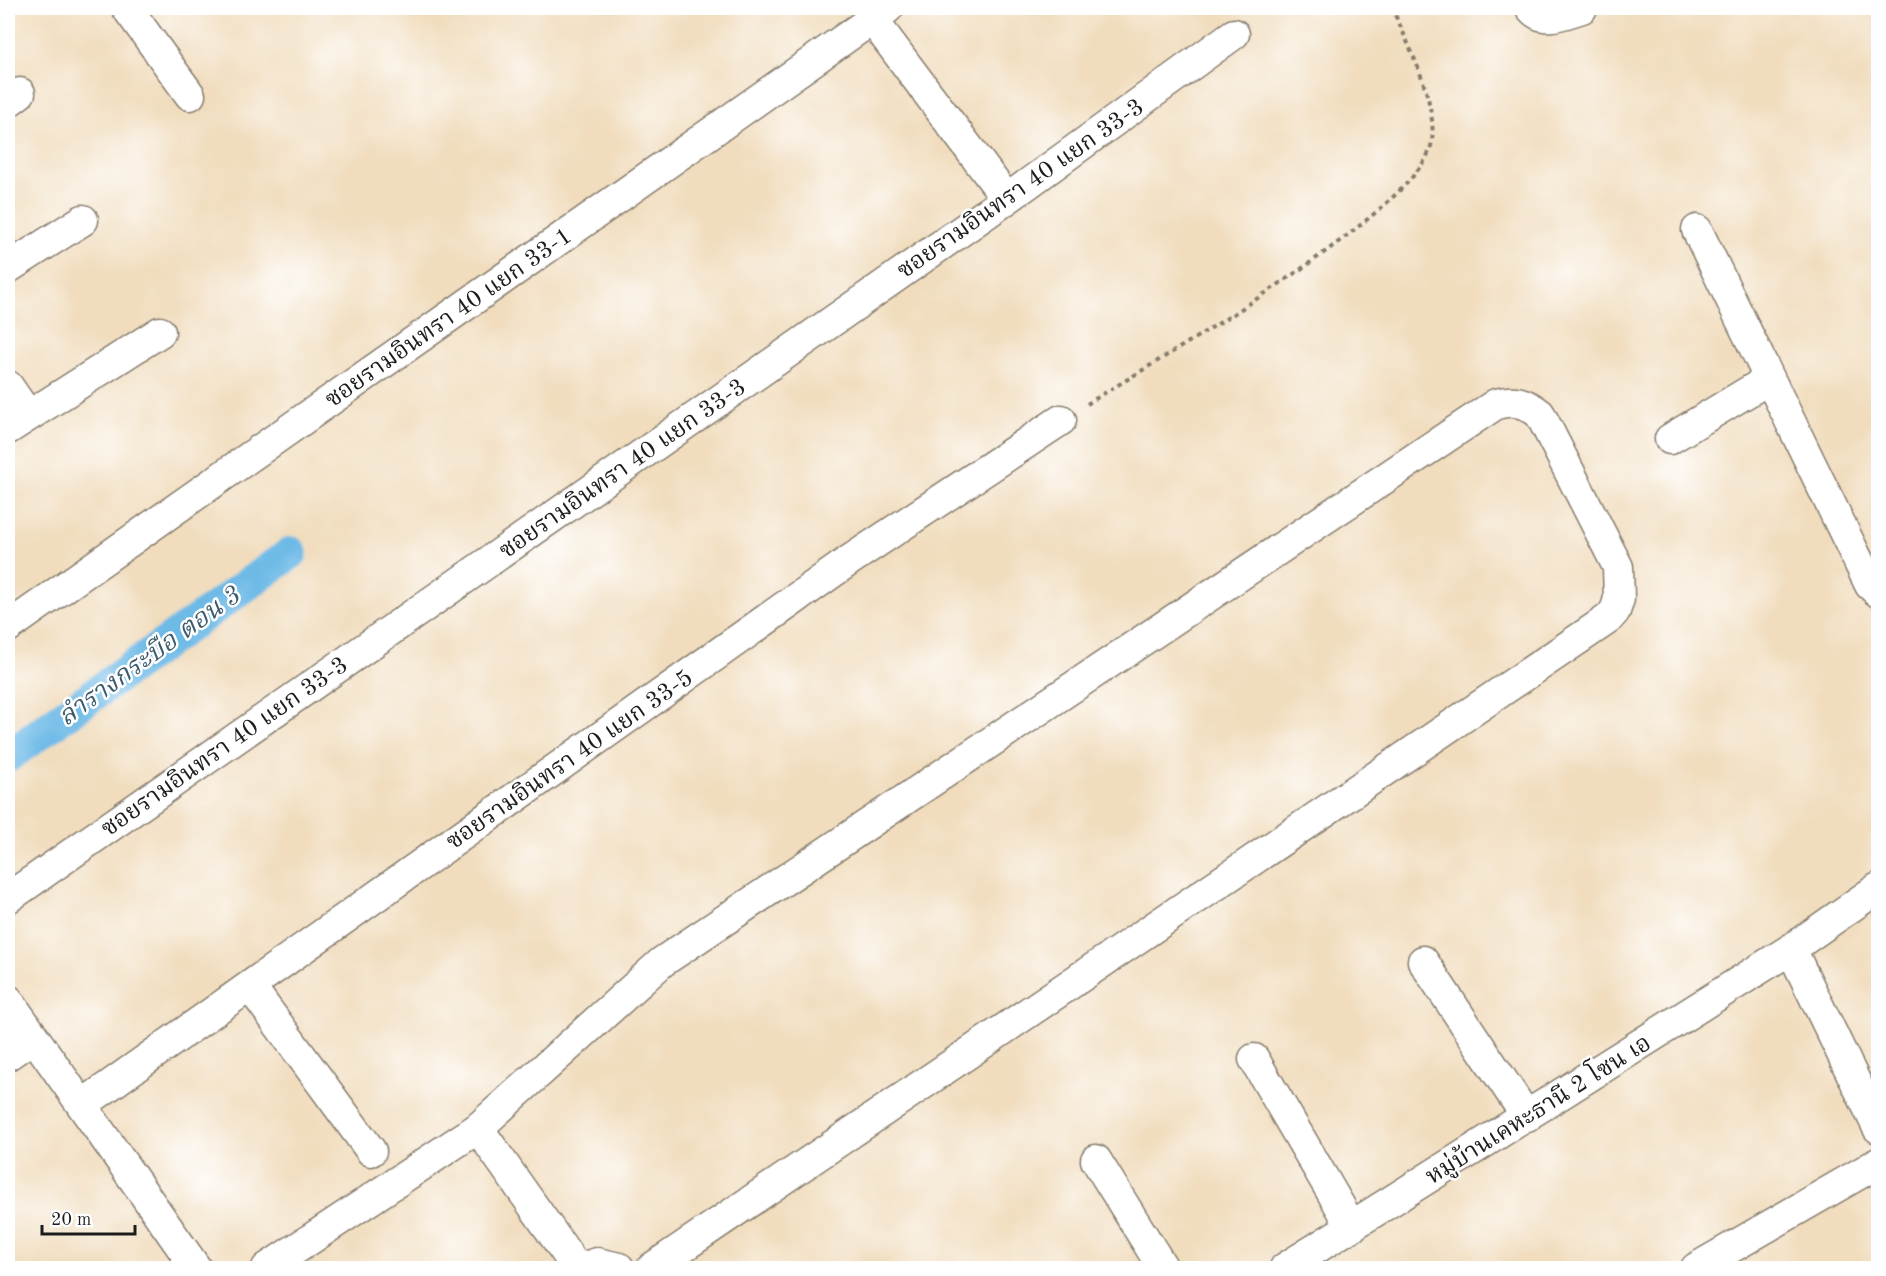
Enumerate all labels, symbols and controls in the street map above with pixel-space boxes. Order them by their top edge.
street label: ซอยรามอินทรา 40 แยก 33-3 [892,94,1149,284]
street label: ซอยรามอินทรา 40 แยก 33-1 [320,223,577,413]
street label: ซอยรามอินทรา 40 แยก 33-3 [494,374,751,564]
water label: ลำรางกระบือ ตอน 3 [53,580,246,731]
street label: ซอยรามอินทรา 40 แยก 33-3 [96,652,353,842]
street label: ซอยรามอินทรา 40 แยก 33-5 [441,665,698,855]
street label: หมู่บ้านเคหะธานี 2 โซน เอ [1418,1025,1656,1191]
scale bar [42,1198,135,1236]
text: 20 m [51,1211,91,1229]

